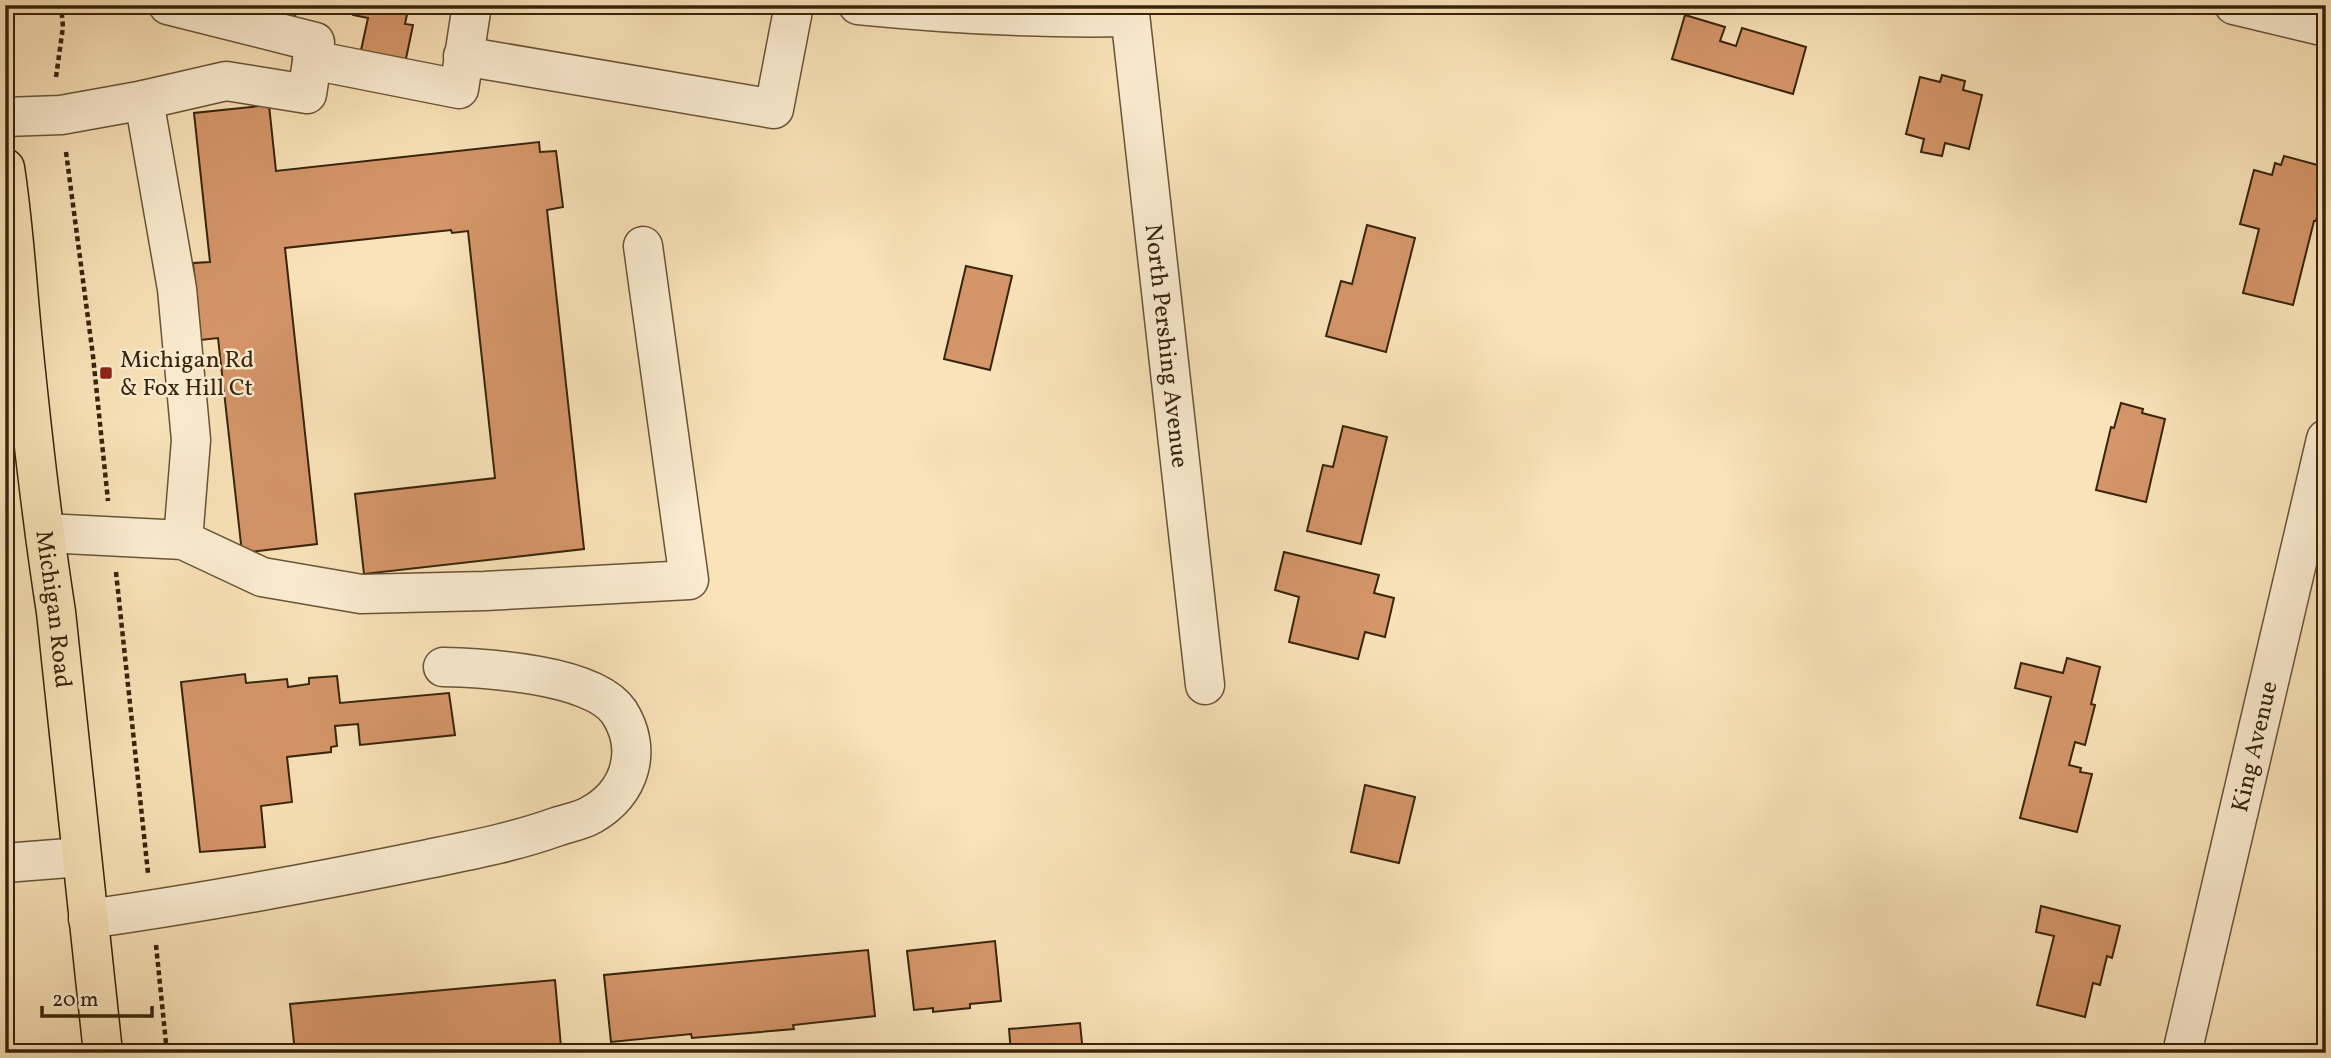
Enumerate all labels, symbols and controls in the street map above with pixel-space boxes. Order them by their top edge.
street label: North Pershing Avenue [1135,223,1196,470]
place label: Michigan Rd & Fox Hill Ct [120,344,254,406]
marker: Michigan Rd & Fox Hill Ct [98,365,114,381]
street label: Michigan Road [25,528,79,690]
street label: King Avenue [2224,678,2288,816]
scale bar [42,974,152,1018]
text: 20 m [52,986,98,1015]

